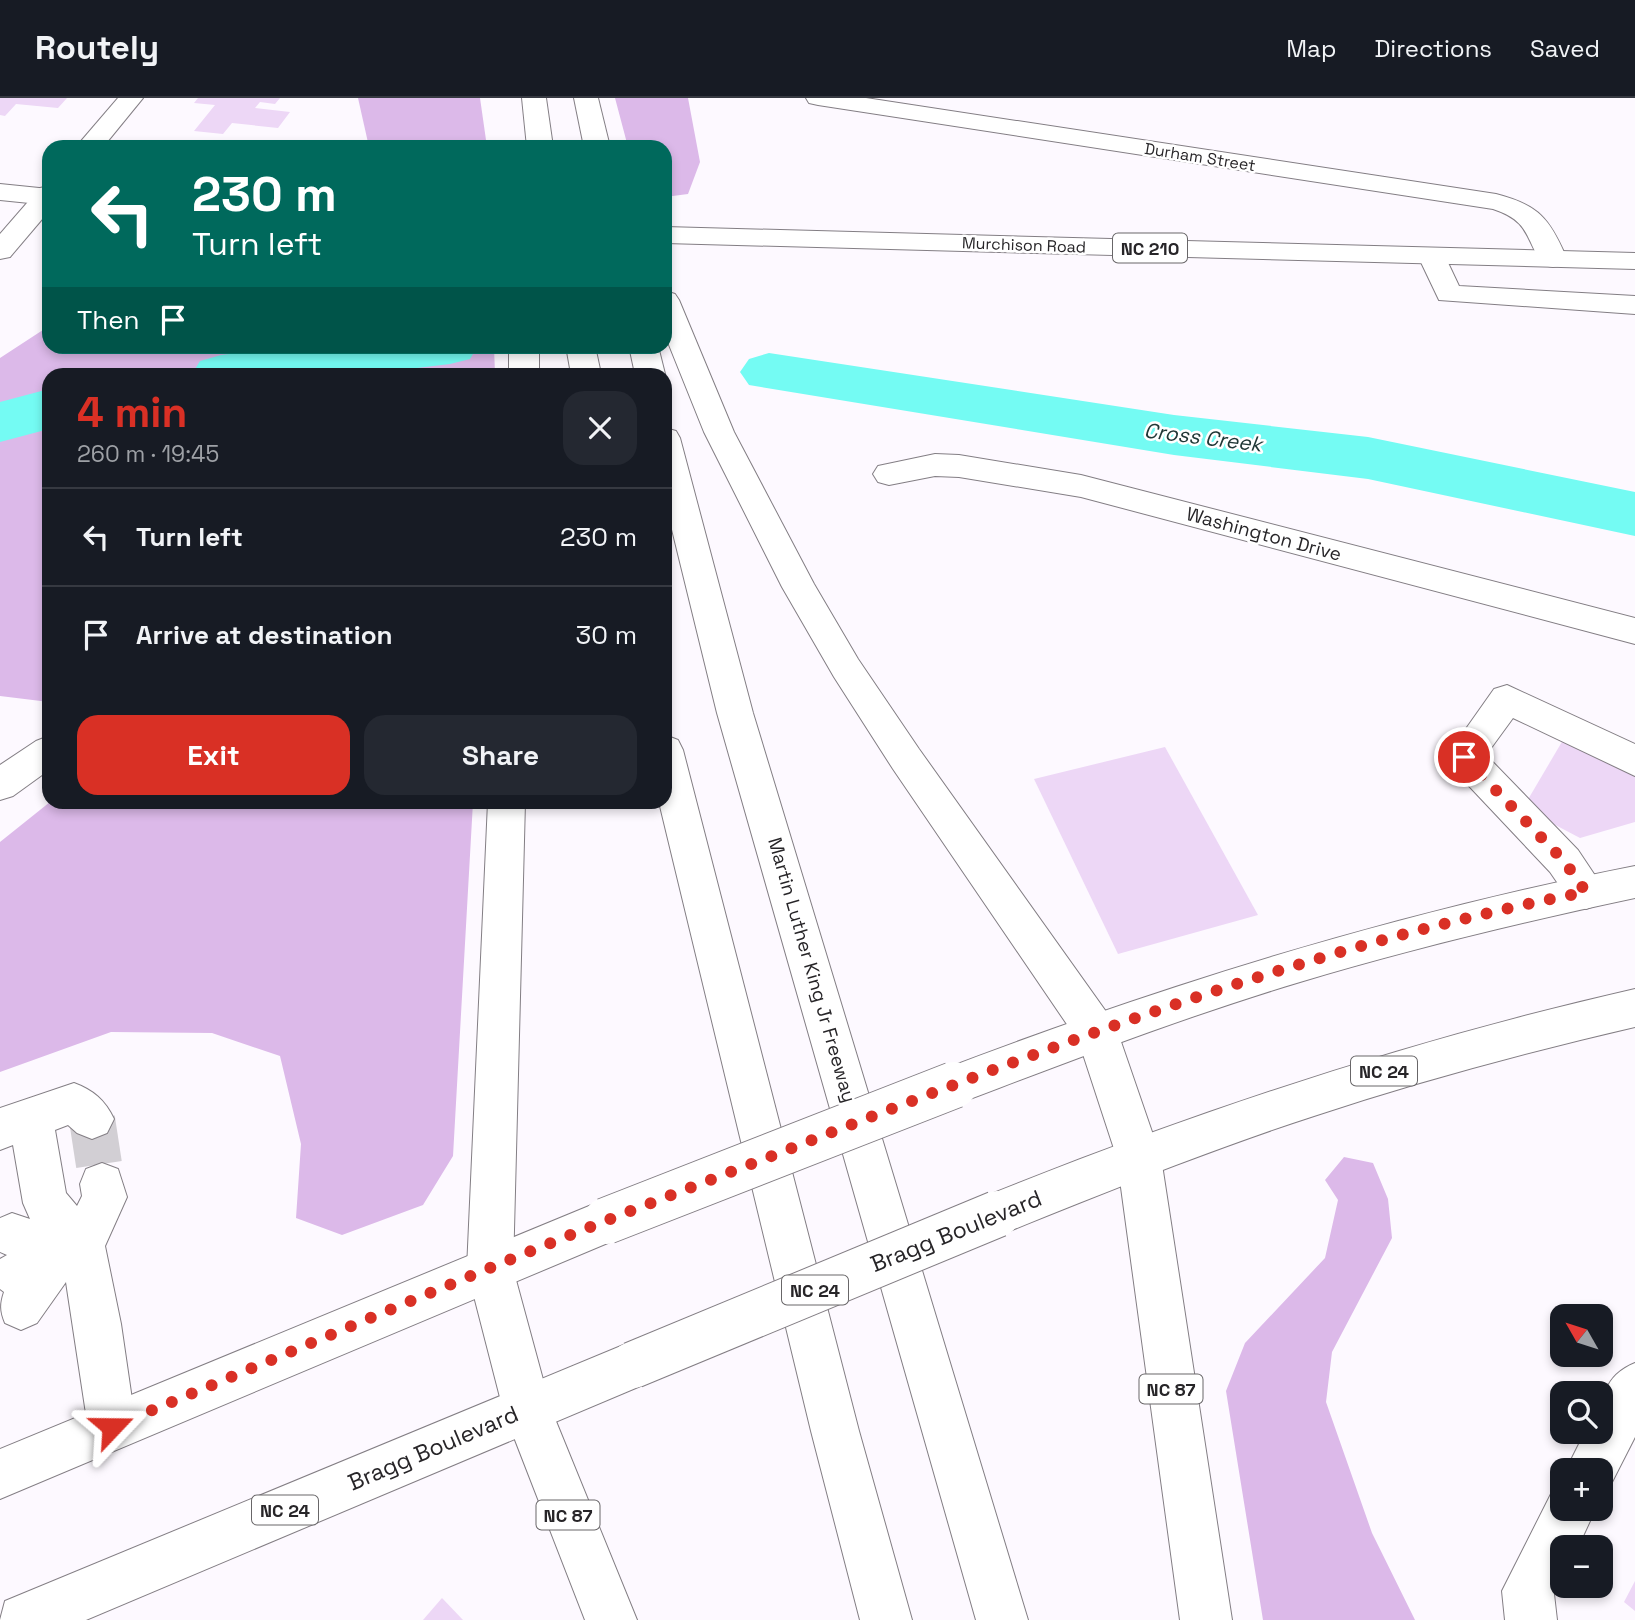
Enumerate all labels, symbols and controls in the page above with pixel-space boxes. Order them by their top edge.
text: Routely [35,27,159,69]
text: Map [1286,33,1336,64]
text: Directions [1374,33,1492,64]
text: Saved [1530,33,1600,64]
street label: Durham Street [1143,138,1257,176]
text: 230 m [192,163,337,225]
icon: left [77,168,168,259]
text: Turn left [192,224,322,264]
street label: Murchison Road [962,232,1086,258]
road number: NC 210 [1113,233,1187,262]
icon: arrive [154,301,192,339]
text: Then [77,303,140,337]
text: 4 min [77,386,187,439]
button: close [563,391,637,465]
water label: Cross Creek [1142,416,1266,458]
text: 260 m · 19:45 [77,439,219,469]
street label: Washington Drive [1184,501,1344,567]
icon: left [77,518,115,556]
text: Turn left [136,520,243,554]
text: 230 m [560,520,637,554]
icon: arrive [77,616,115,654]
text: Arrive at destination [136,618,393,652]
text: 30 m [576,618,637,652]
button: Exit [77,715,350,795]
button: Share [364,715,637,795]
pin [1434,727,1494,787]
icon: arrive [1445,738,1483,776]
street label: Martin Luther King Jr Freeway [762,835,862,1105]
road number: NC 24 [1351,1056,1417,1086]
street label: Bragg Boulevard [866,1183,1046,1279]
road number: NC 24 [782,1275,848,1304]
north arrow [1550,1304,1614,1367]
map controls [1550,1304,1613,1598]
road number: NC 87 [1140,1374,1202,1404]
button: search [1550,1381,1613,1444]
position arrow [75,1390,149,1464]
street label: Bragg Boulevard [343,1399,523,1497]
button: + [1550,1458,1613,1521]
road number: NC 24 [252,1496,318,1525]
road number: NC 87 [536,1500,600,1530]
button: − [1550,1535,1613,1598]

